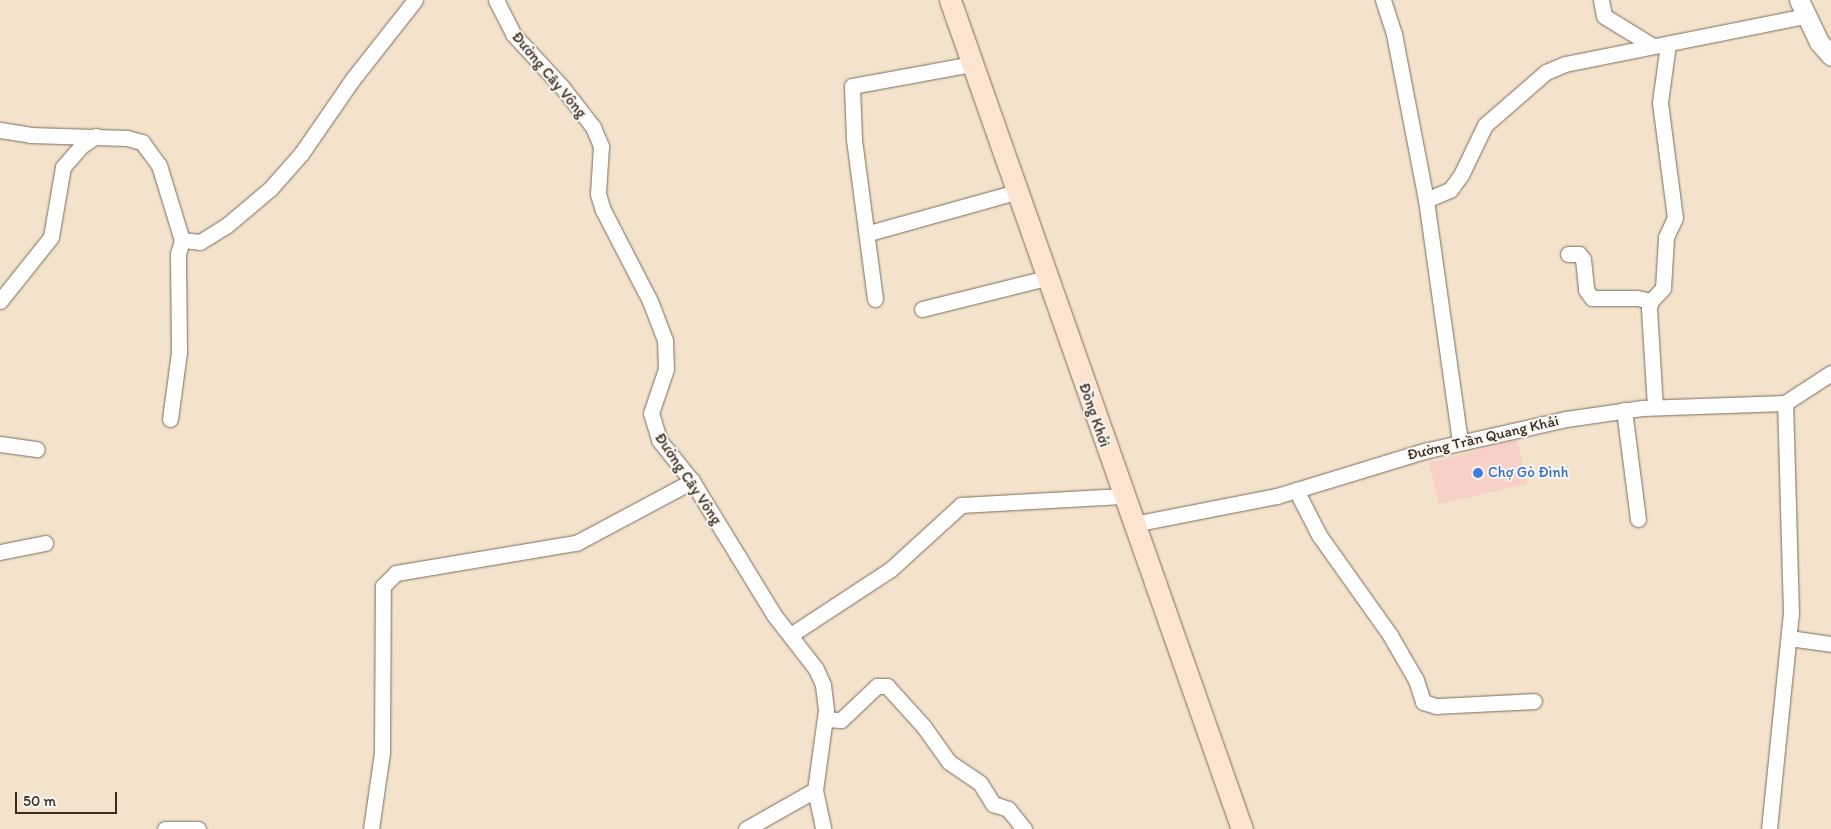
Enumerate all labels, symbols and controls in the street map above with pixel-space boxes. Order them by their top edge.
street label: Đường Cây Vông [508,29,590,121]
street label: Đồng Khởi [1075,381,1113,449]
street label: Đường Trần Quang Khải [1406,412,1560,464]
street label: Đường Cây Vông [651,430,725,528]
place label: Chợ Gò Đình [1488,464,1568,482]
marker: Chợ Gò Đình [1472,467,1484,479]
scale bar [18,782,120,814]
text: 50 m [23,792,56,810]

